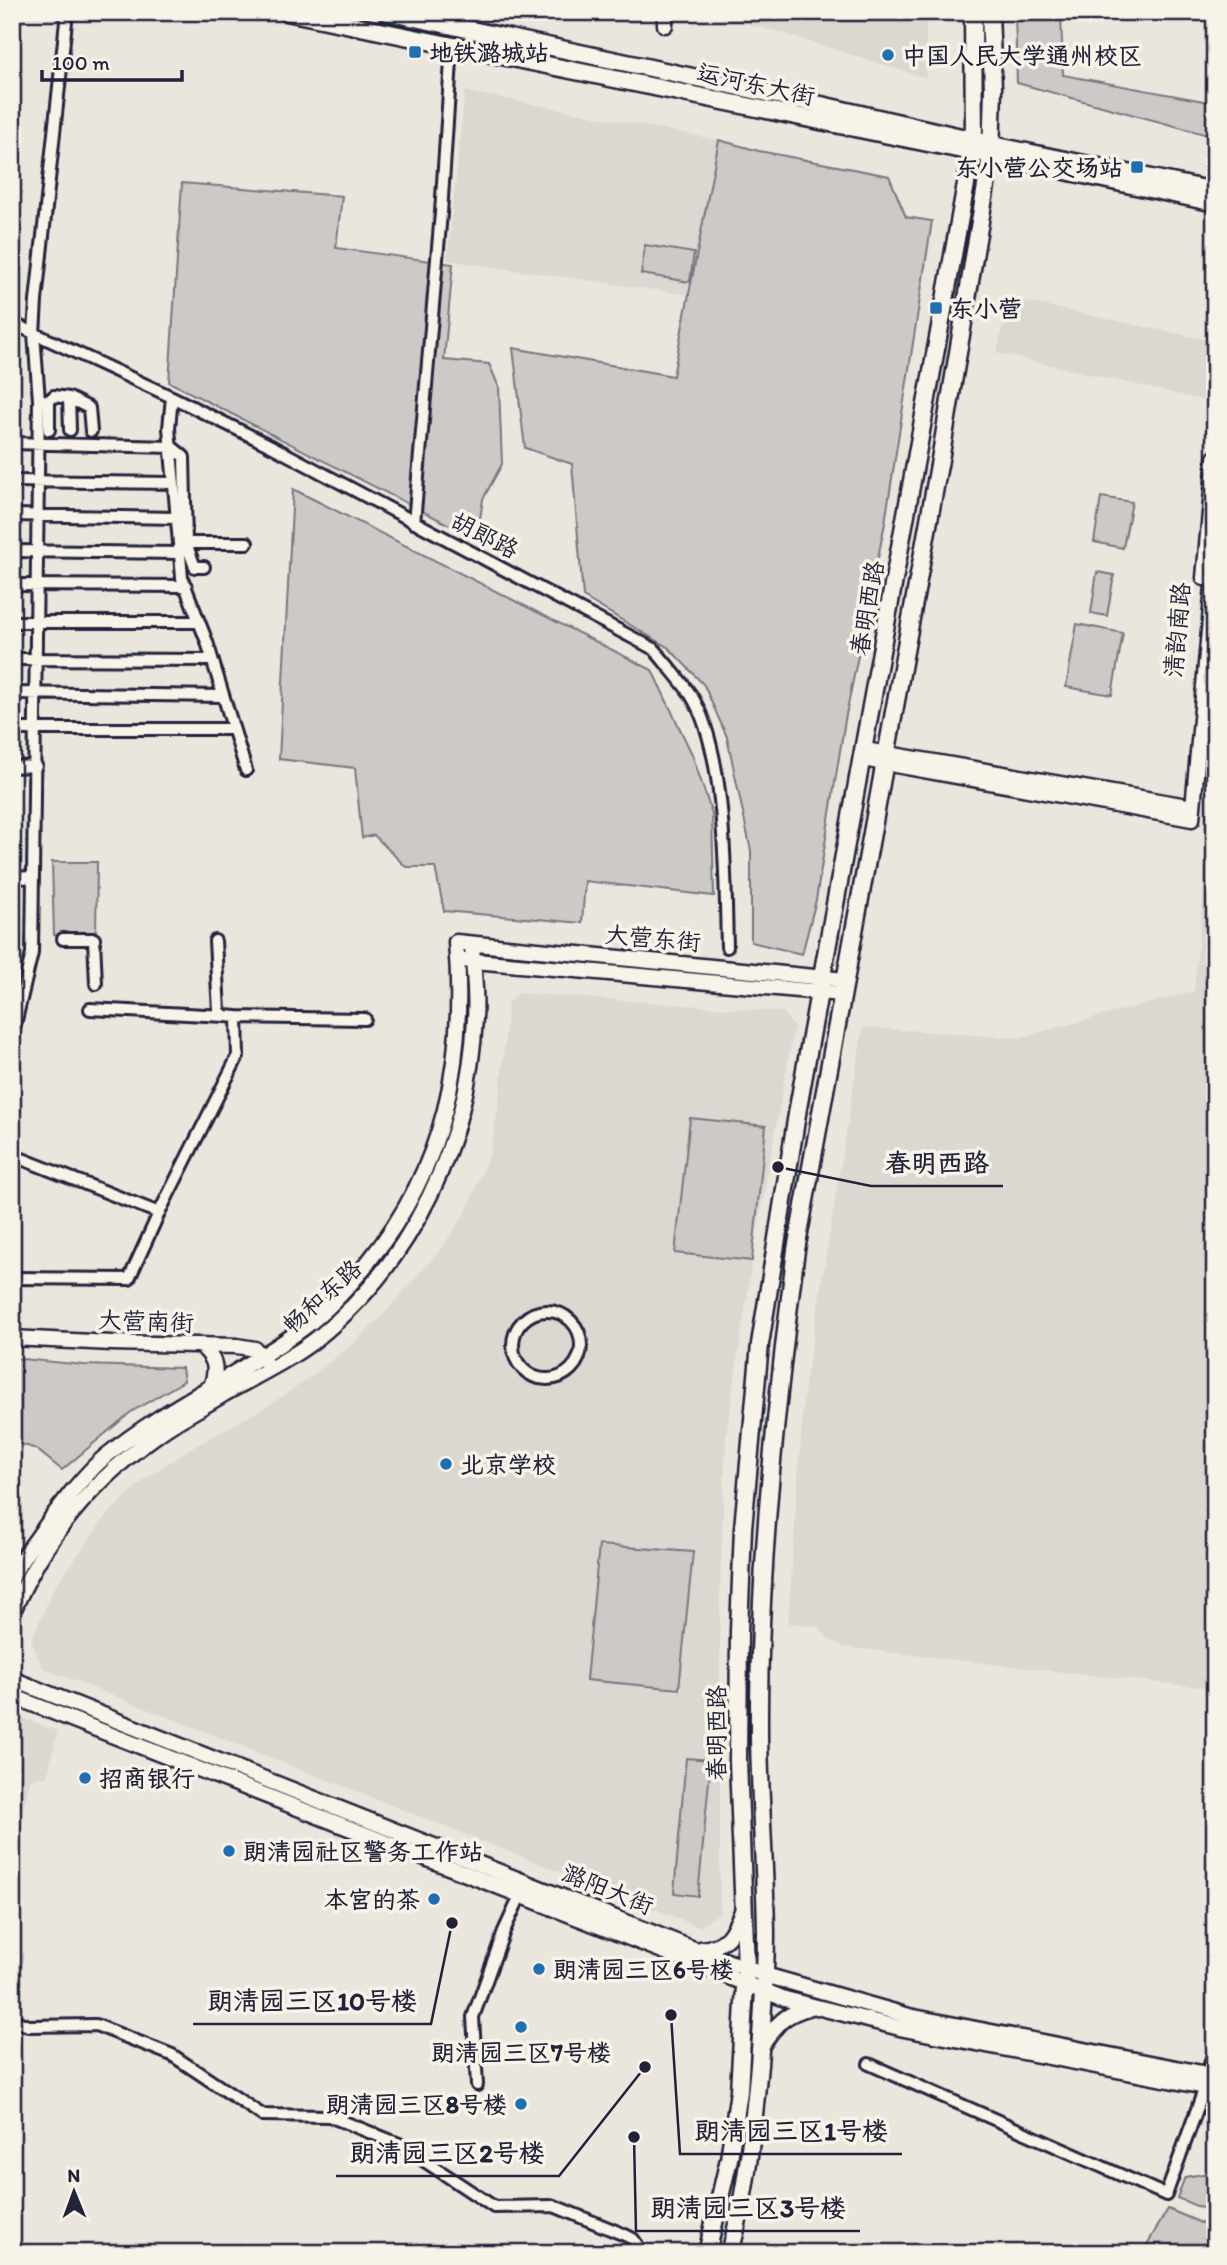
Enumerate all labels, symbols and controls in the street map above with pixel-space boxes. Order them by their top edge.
scale bar [42,38,182,82]
place label: 地铁潞城站 [429,38,549,67]
place label: 中国人民大学通州校区 [902,41,1142,70]
marker: 地铁潞城站 [407,44,423,60]
marker: 中国人民大学通州校区 [880,47,896,63]
text: 100 m [52,50,110,75]
street label: 运河东大街 [694,57,818,111]
place label: 东小营公交场站 [955,153,1123,182]
marker: 东小营公交场站 [1129,159,1145,175]
place label: 东小营 [950,294,1022,323]
marker: 东小营 [928,300,944,316]
street label: 胡郎路 [446,506,524,564]
street label: 春明西路 [844,558,890,658]
street label: 清韵南路 [1158,581,1196,679]
street label: 大营东街 [604,919,702,957]
callout: 春明西路 [871,1139,1003,1186]
text: 春明西路 [885,1147,989,1179]
street label: 畅和东路 [277,1253,367,1339]
street label: 大营南街 [98,1305,194,1337]
place label: 北京学校 [460,1450,556,1479]
marker: 北京学校 [438,1456,454,1472]
street label: 春明西路 [702,1685,731,1781]
place label: 招商银行 [99,1764,195,1793]
marker: 招商银行 [77,1770,93,1786]
place label: 朗清园社区警务工作站 [243,1837,483,1866]
marker: 朗清园社区警务工作站 [221,1843,237,1859]
street label: 潞阳大街 [558,1858,658,1920]
place label: 本宫的茶 [324,1885,420,1914]
marker: 本宫的茶 [426,1891,442,1907]
place label: 朗清园三区6号楼 [553,1955,734,1984]
marker: 朗清园三区6号楼 [531,1961,547,1977]
callout: 朗清园三区10号楼 [193,1977,431,2024]
text: 朗清园三区10号楼 [207,1985,417,2017]
marker: 朗清园三区7号楼 [513,2019,529,2035]
place label: 朗清园三区7号楼 [431,2038,611,2067]
place label: 朗清园三区8号楼 [326,2090,507,2119]
marker: 朗清园三区8号楼 [513,2096,529,2112]
callout: 朗清园三区1号楼 [680,2107,902,2154]
text: 朗清园三区1号楼 [694,2115,888,2147]
callout: 朗清园三区2号楼 [336,2129,559,2176]
text: 朗清园三区2号楼 [349,2137,545,2169]
north arrow [38,2156,108,2226]
text: N [67,2164,80,2187]
callout: 朗清园三区3号楼 [636,2184,860,2231]
text: 朗清园三区3号楼 [650,2192,846,2224]

